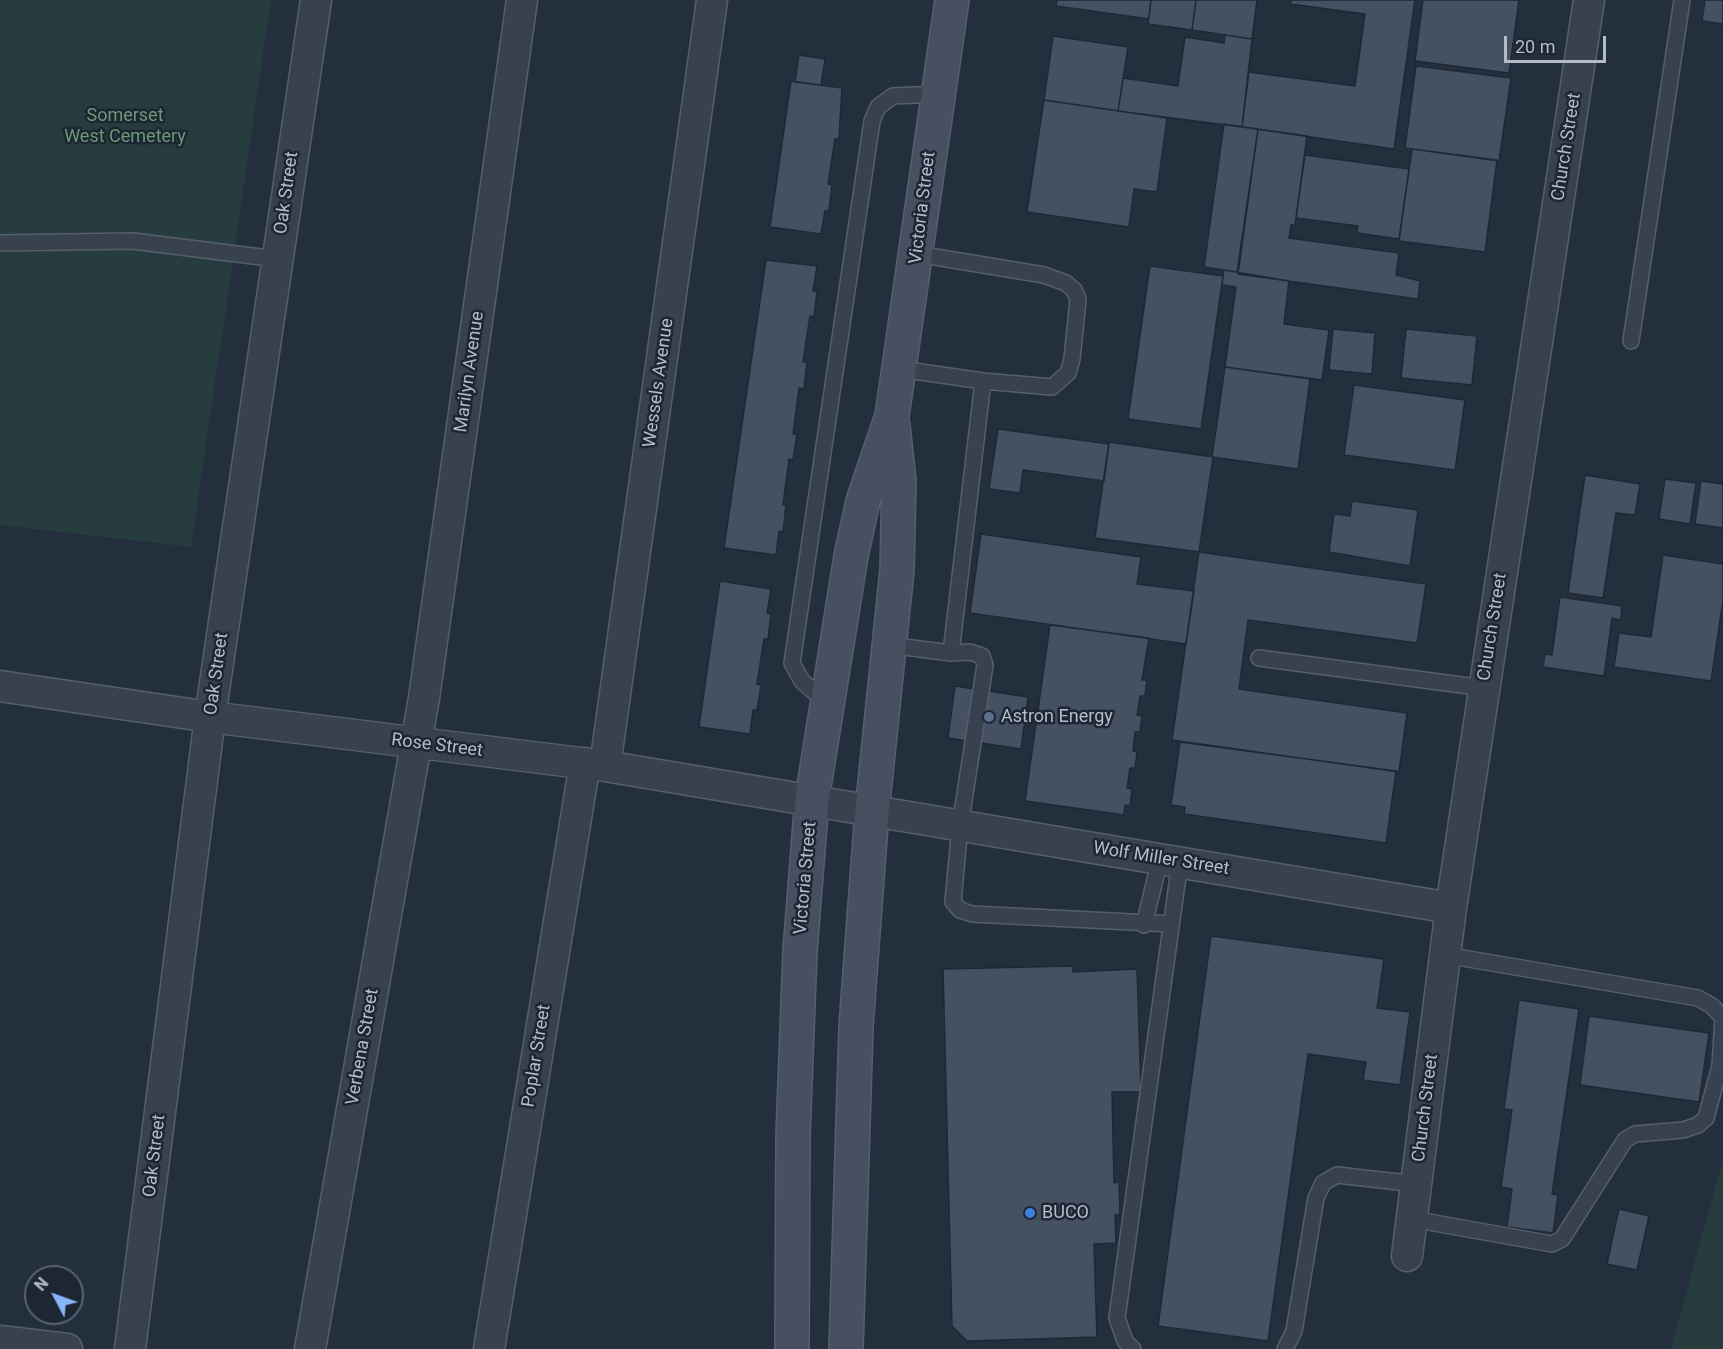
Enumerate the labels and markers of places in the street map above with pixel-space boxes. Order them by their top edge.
place label: Astron Energy [1001,706,1113,728]
marker: Astron Energy [982,710,996,724]
place label: BUCO [1042,1202,1089,1224]
marker: BUCO [1023,1206,1037,1220]

